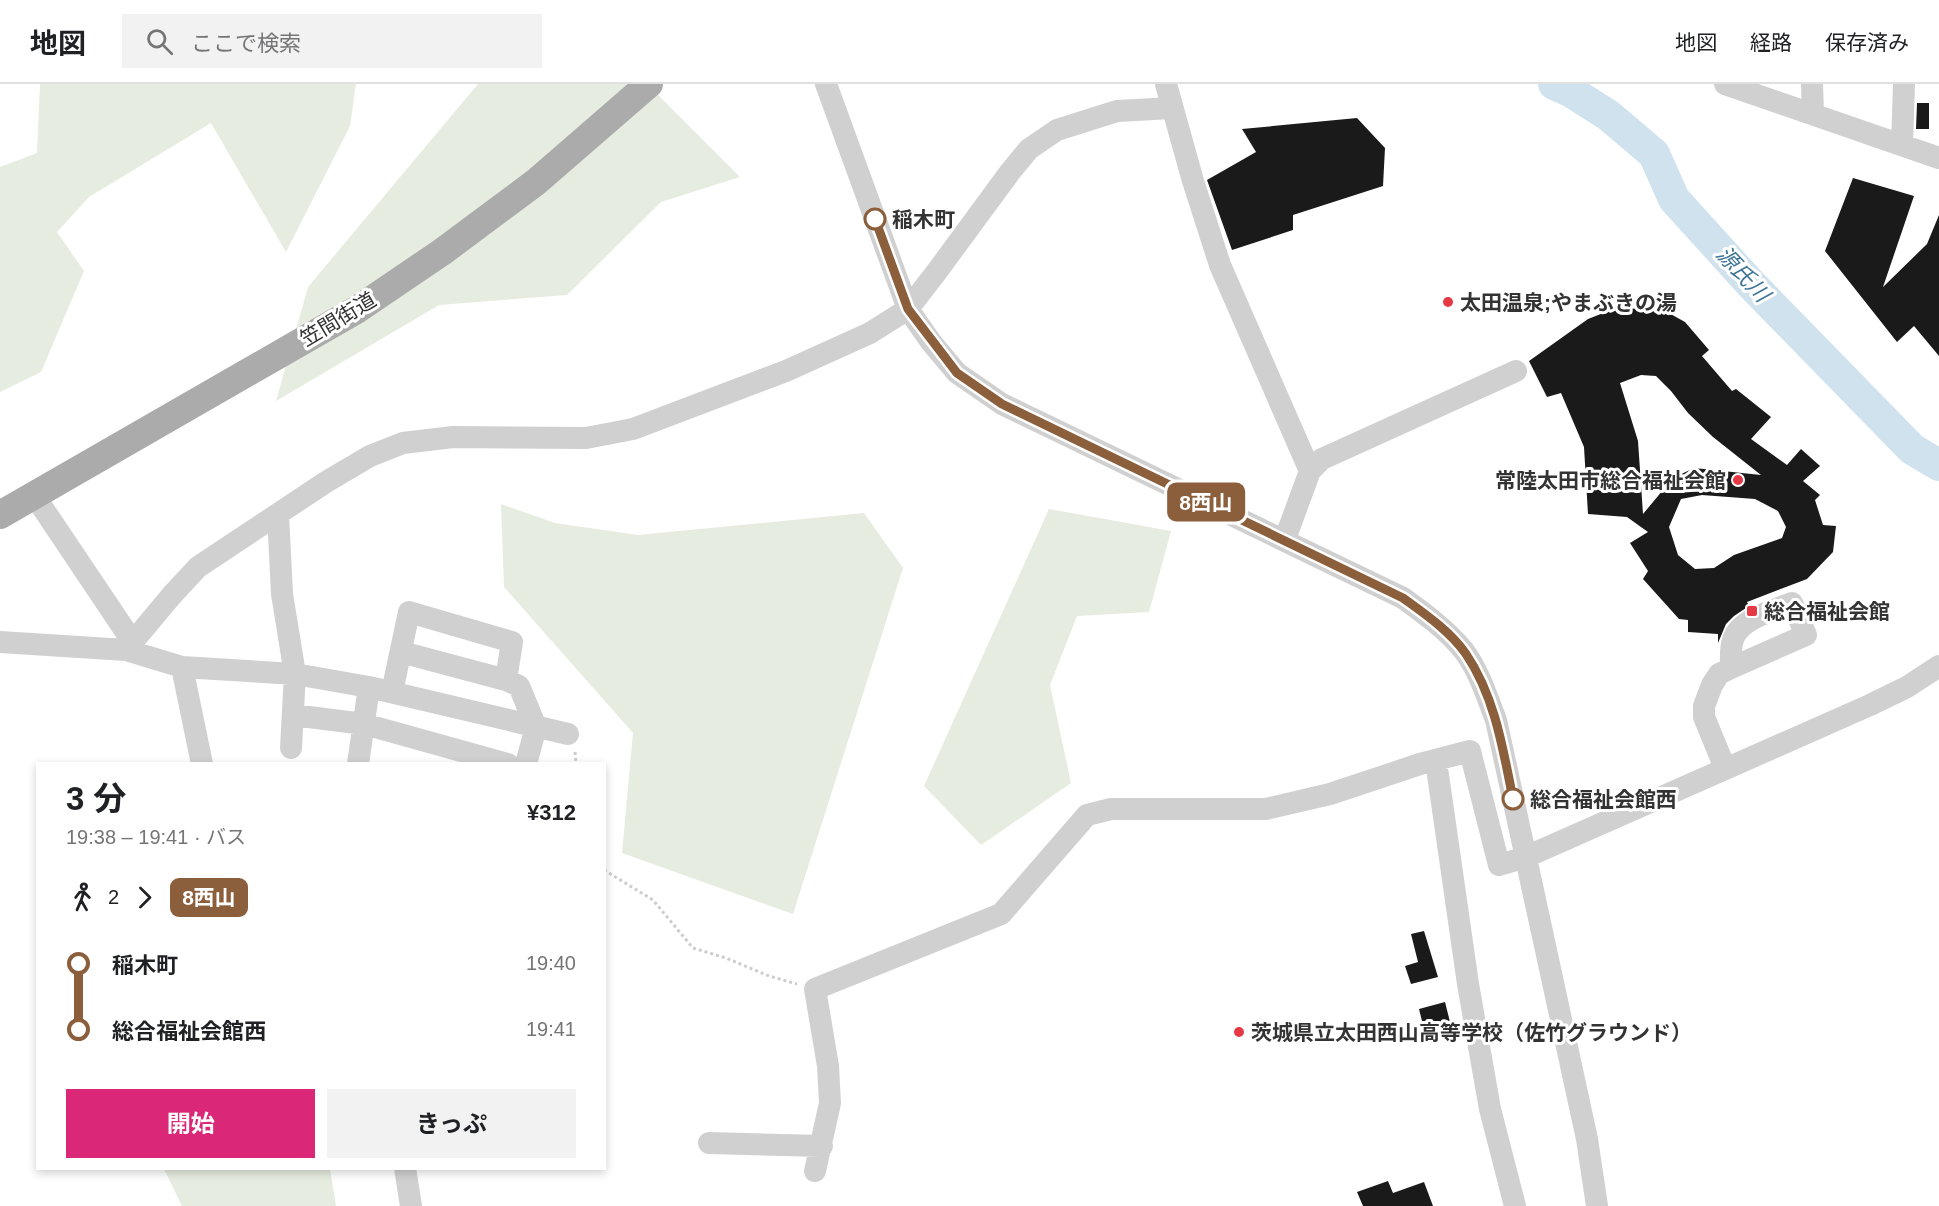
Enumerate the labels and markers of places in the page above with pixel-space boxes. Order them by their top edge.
marker: 稲木町 [864,208,886,230]
place label: 稲木町 [892,208,955,231]
place label: 太田温泉;やまぶきの湯 [1460,291,1677,314]
marker: 太田温泉;やまぶきの湯 [1441,295,1455,309]
place label: 常陸太田市総合福祉会館 [1495,469,1726,492]
marker: 常陸太田市総合福祉会館 [1731,473,1745,487]
place label: 総合福祉会館 [1764,600,1890,623]
marker: 総合福祉会館 [1745,604,1759,618]
marker: 総合福祉会館西 [1502,788,1524,810]
place label: 総合福祉会館西 [1530,788,1677,811]
place label: 茨城県立太田西山高等学校（佐竹グラウンド） [1251,1021,1692,1044]
marker: 茨城県立太田西山高等学校（佐竹グラウンド） [1232,1025,1246,1039]

